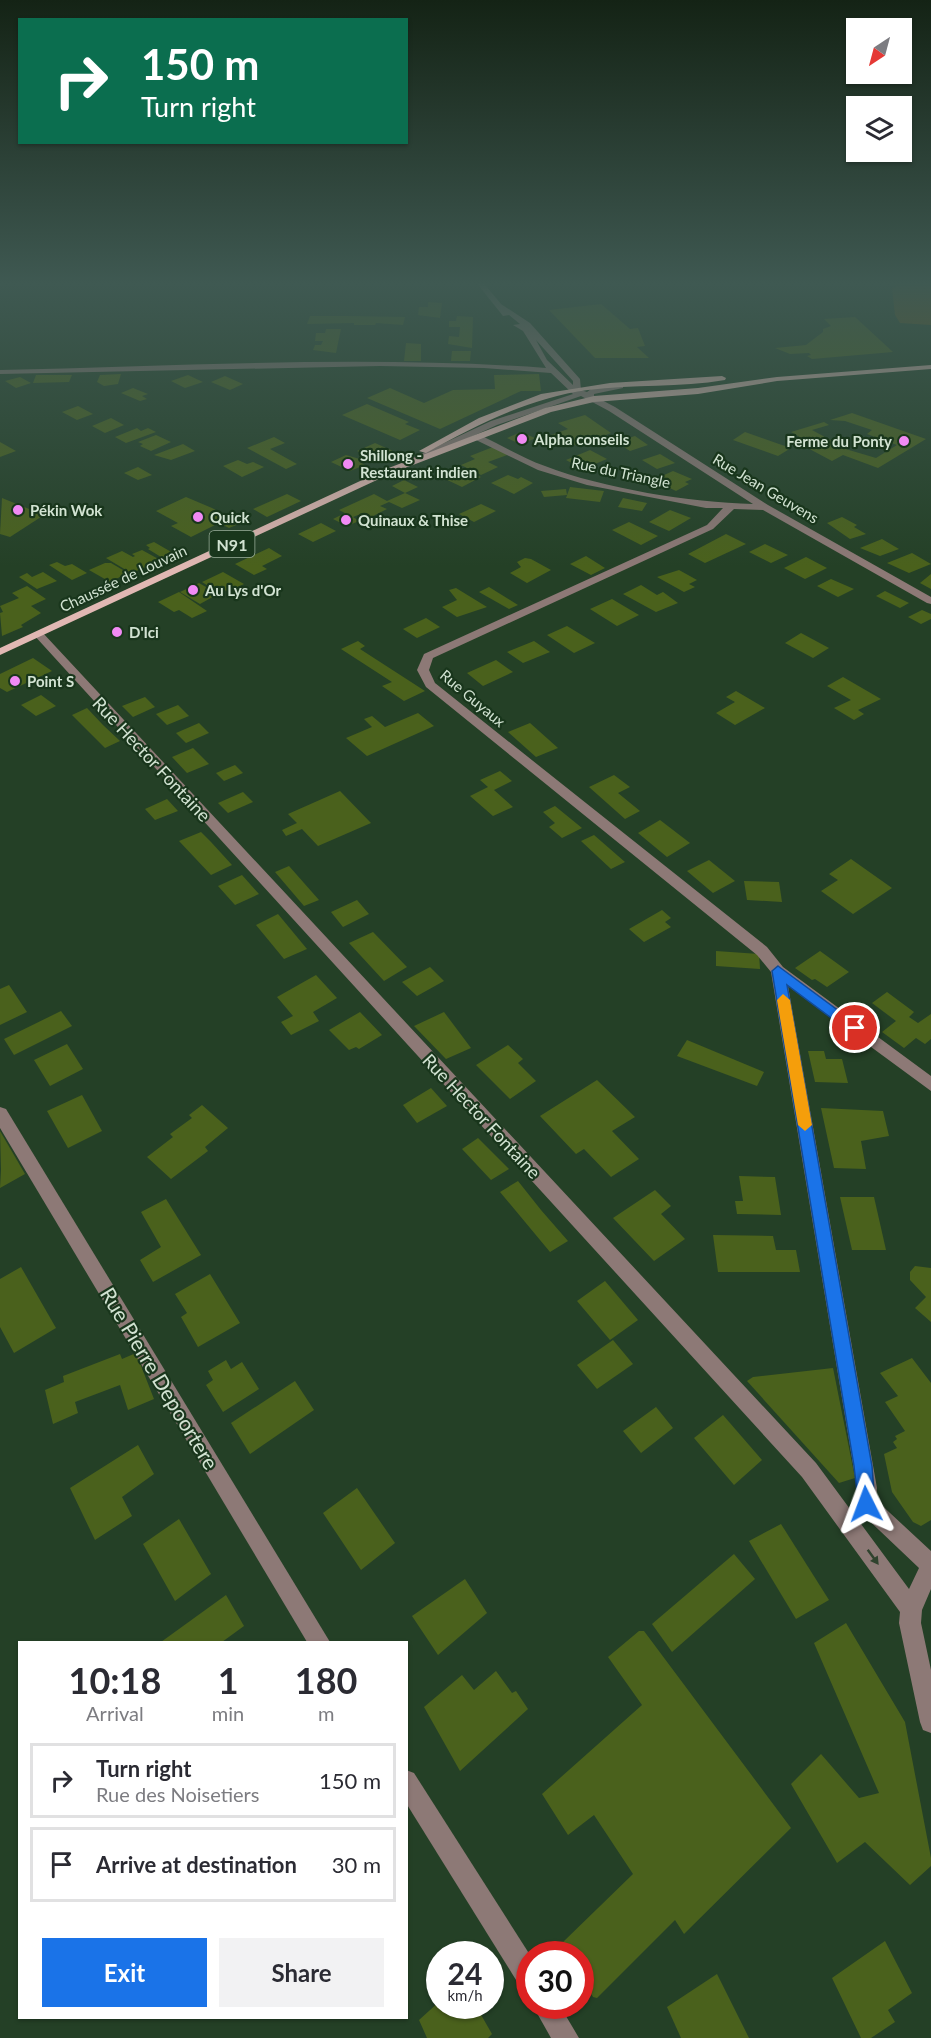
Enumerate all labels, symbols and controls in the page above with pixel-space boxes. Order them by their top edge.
north arrow [846,18,912,84]
map controls [846,18,912,162]
text: 150 m [141,39,259,89]
icon: right [42,42,120,120]
text: Turn right [141,90,256,123]
button: layers [846,96,912,162]
place label: Alpha conseils [533,430,630,448]
marker: Alpha conseils [515,432,529,446]
place label: Ferme du Ponty [786,432,892,450]
marker: Ferme du Ponty [897,434,911,448]
place label: Shillong - Restaurant indien [360,446,477,481]
street label: Rue Jean Geuvens [710,449,822,527]
street label: Rue du Triangle [570,453,672,491]
marker: Shillong - Restaurant indien [341,457,355,471]
place label: Pékin Wok [30,501,103,519]
marker: Pékin Wok [11,503,25,517]
place label: Quick [210,508,251,526]
marker: Quick [191,510,205,524]
place label: Quinaux & Thise [358,511,468,529]
marker: Quinaux & Thise [339,513,353,527]
road number: N91 [210,531,254,557]
street label: Chaussée de Louvain [57,541,189,615]
place label: Au Lys d'Or [204,581,281,599]
marker: Au Lys d'Or [186,583,200,597]
place label: D'Ici [129,623,159,641]
marker: D'Ici [110,625,124,639]
street label: Rue Guyaux [437,666,510,731]
place label: Point S [27,672,74,690]
marker: Point S [8,674,22,688]
street label: Rue Hector Fontaine [88,692,216,826]
pin [829,1002,880,1053]
icon: arrive [838,1011,871,1044]
street label: Rue Hector Fontaine [418,1049,546,1183]
street label: Rue Pierre Depoortere [96,1282,224,1474]
position arrow [834,1472,898,1536]
one-way arrow [867,1550,879,1565]
text: 10:18 [69,1658,161,1702]
text: 1 [218,1658,239,1702]
text: 180 [295,1658,357,1702]
text: Arrival [86,1701,144,1725]
text: min [212,1701,244,1725]
text: m [318,1701,334,1725]
text: Turn right [96,1755,191,1782]
icon: right [45,1764,78,1797]
text: 150 m [319,1767,381,1794]
text: Rue des Noisetiers [96,1782,260,1806]
icon: arrive [45,1848,78,1881]
text: Arrive at destination [96,1851,297,1878]
text: 30 m [332,1851,381,1878]
button: Exit [42,1938,207,2007]
button: Share [219,1938,384,2007]
speed limit sign: 30 [516,1941,594,2019]
text: 24 [448,1955,482,1991]
text: km/h [447,1986,483,2004]

